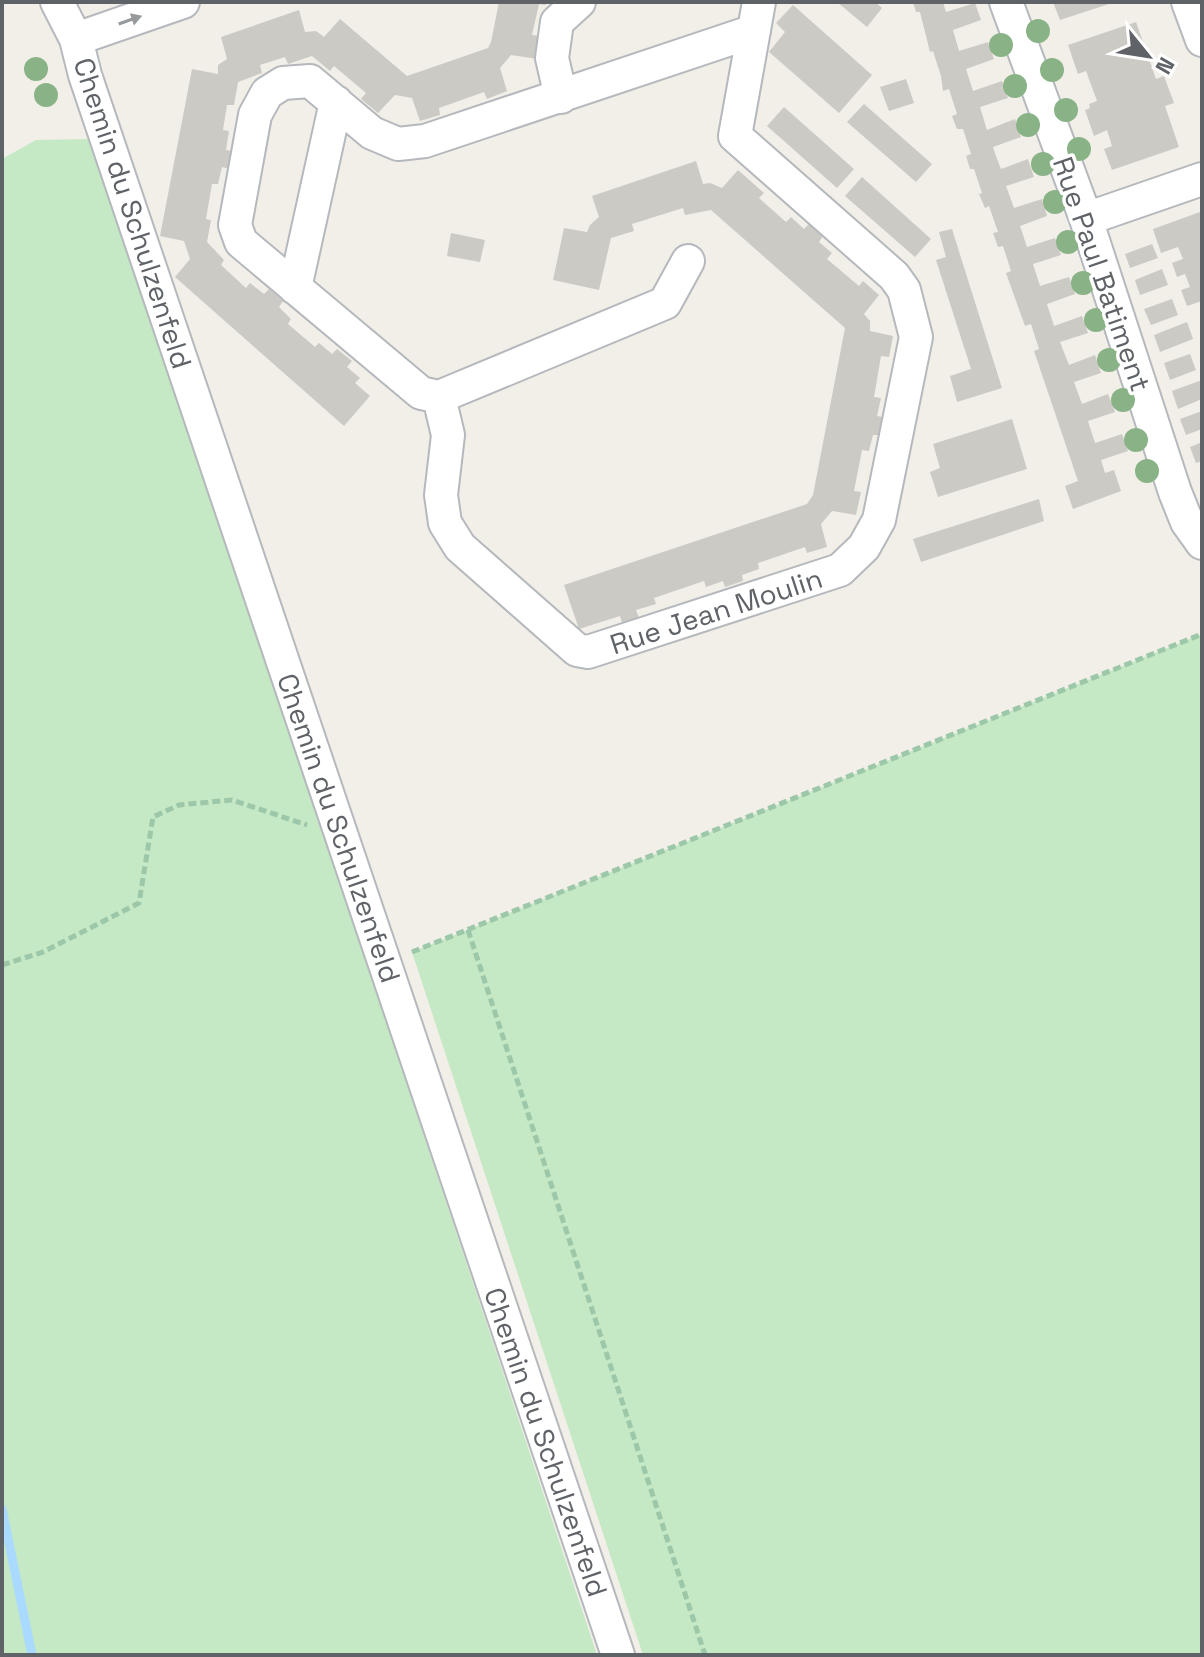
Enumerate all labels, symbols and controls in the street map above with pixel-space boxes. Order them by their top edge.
one-way arrow [118,14,142,26]
north arrow [1108,16,1188,96]
street label: Chemin du Schulzenfeld [66,53,200,373]
text: N [1150,53,1181,79]
street label: Rue Paul Batiment [1045,152,1159,396]
street label: Rue Jean Moulin [605,560,827,662]
street label: Chemin du Schulzenfeld [269,669,409,987]
street label: Chemin du Schulzenfeld [476,1283,616,1601]

